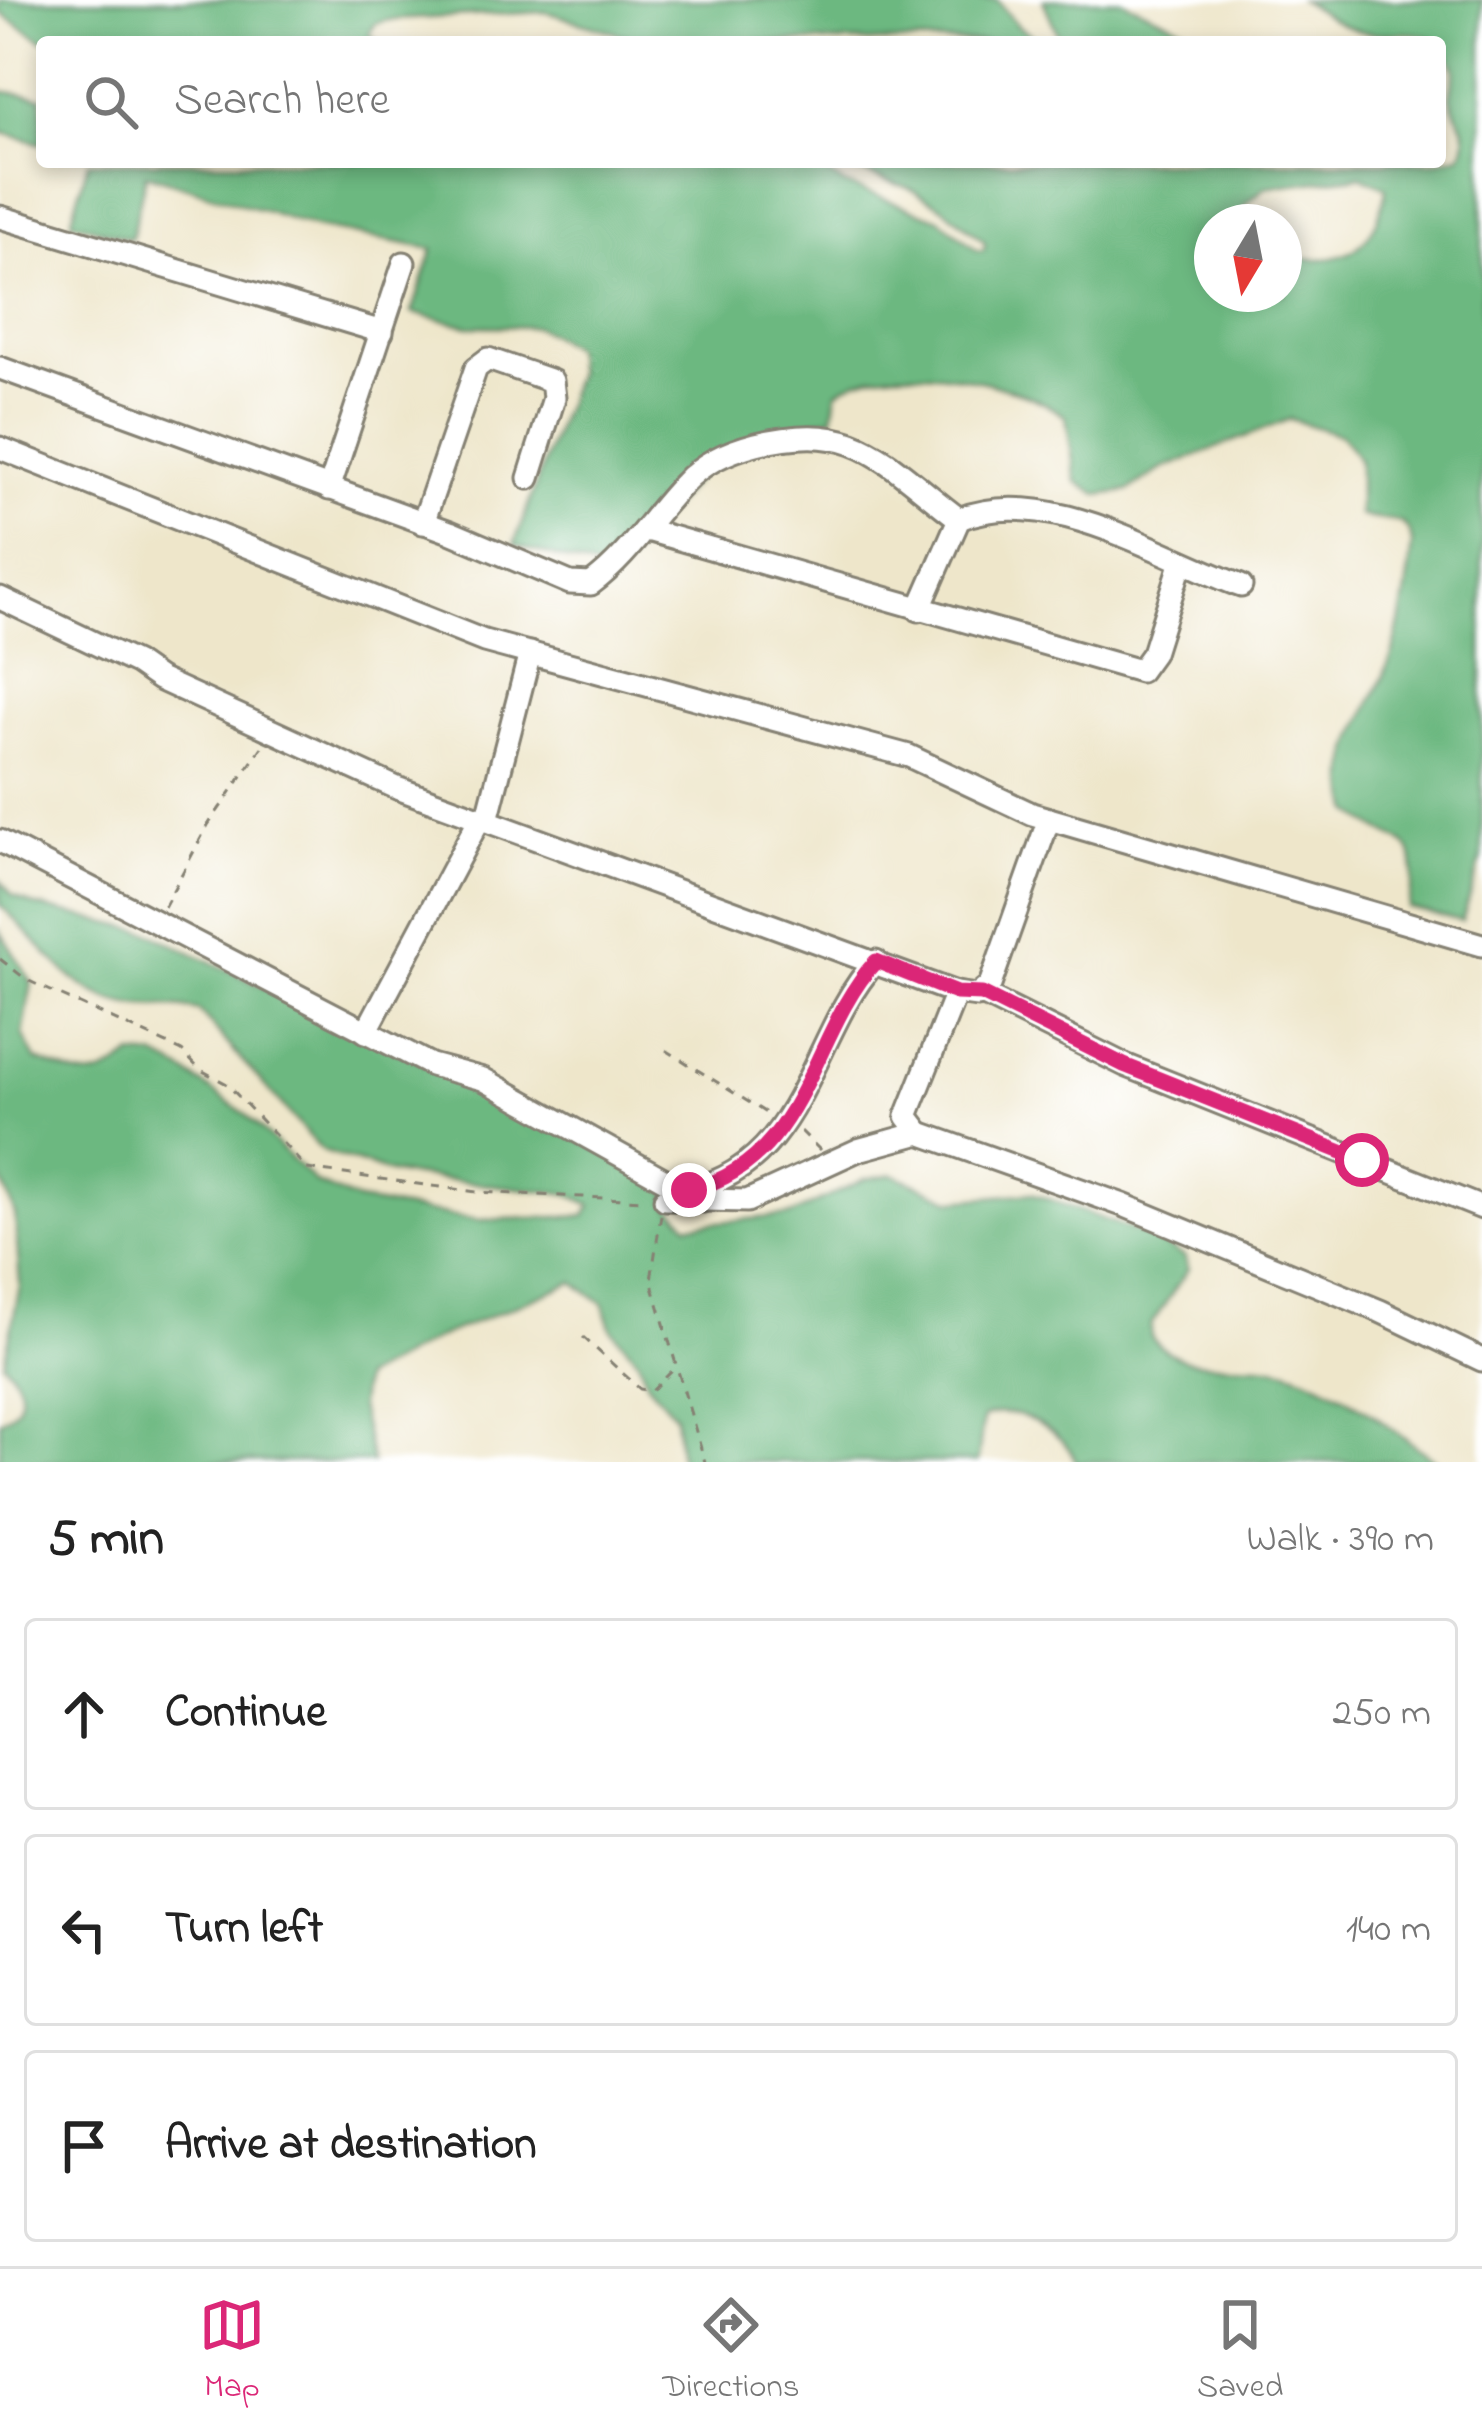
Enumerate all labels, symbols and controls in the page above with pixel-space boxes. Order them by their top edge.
search box [36,36,1446,168]
icon: search [78,69,144,135]
text: Search here [174,69,390,135]
north arrow [1194,204,1302,312]
route start [1335,1133,1389,1187]
route end [662,1163,716,1217]
text: 5 min [48,1503,164,1578]
text: Walk · 390 m [1247,1512,1434,1569]
icon: ahead [51,1681,117,1747]
text: Continue [165,1681,326,1747]
text: 250 m [1332,1686,1431,1743]
icon: left [51,1897,117,1963]
text: Turn left [165,1897,323,1963]
text: 140 m [1346,1902,1431,1959]
icon: arrive [51,2113,117,2179]
text: Arrive at destination [165,2113,536,2179]
tab: Map [199,2292,265,2412]
tab: Directions [662,2292,800,2412]
tab: Saved [1197,2292,1283,2412]

